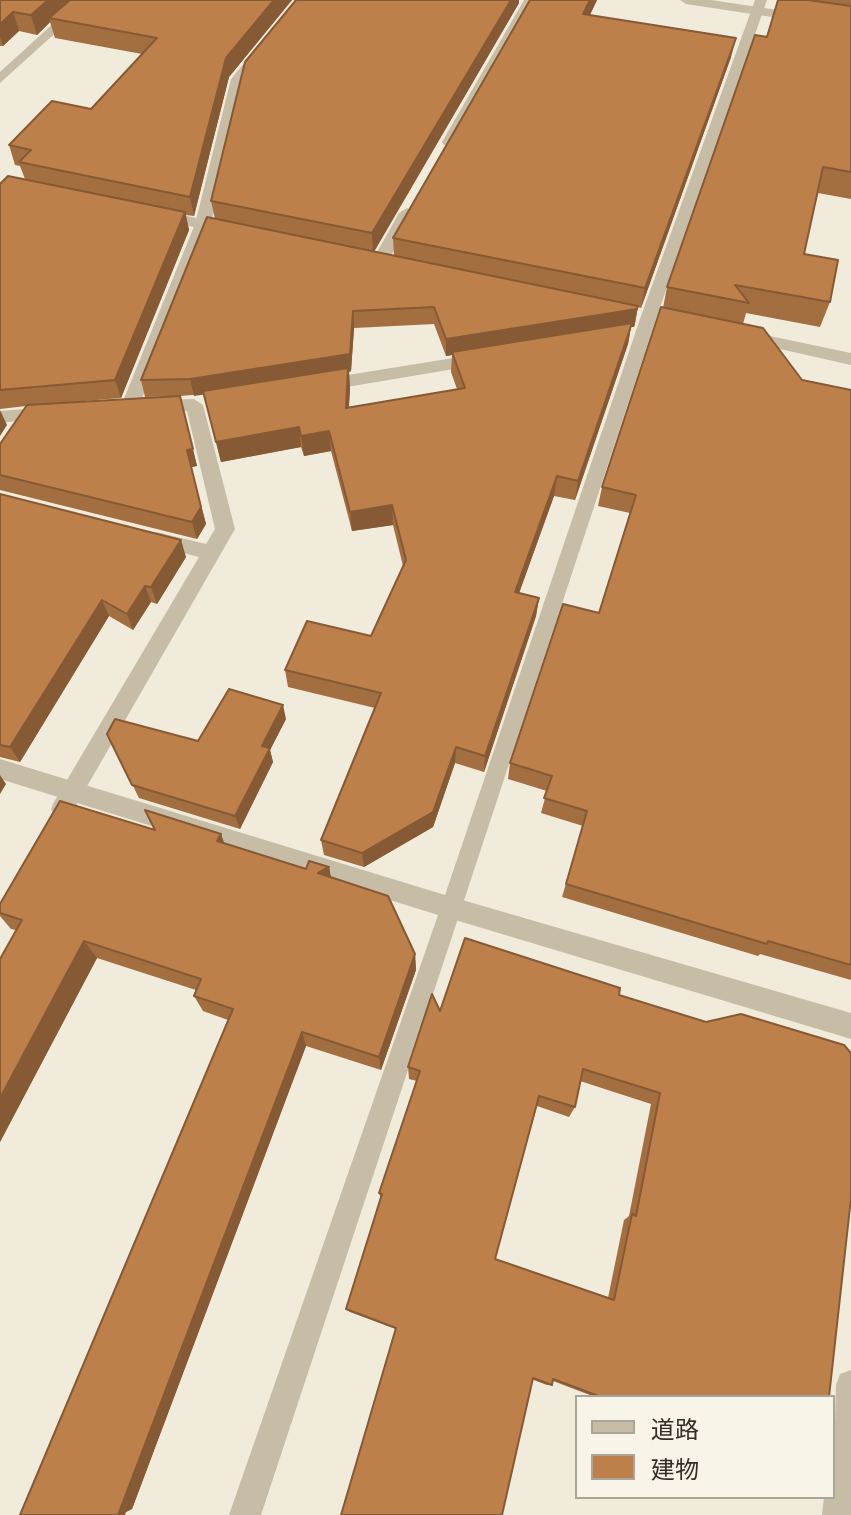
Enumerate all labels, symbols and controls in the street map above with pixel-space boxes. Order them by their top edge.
legend [575,1395,835,1499]
text: 道路 [651,1415,699,1445]
text: 建物 [651,1455,699,1485]

